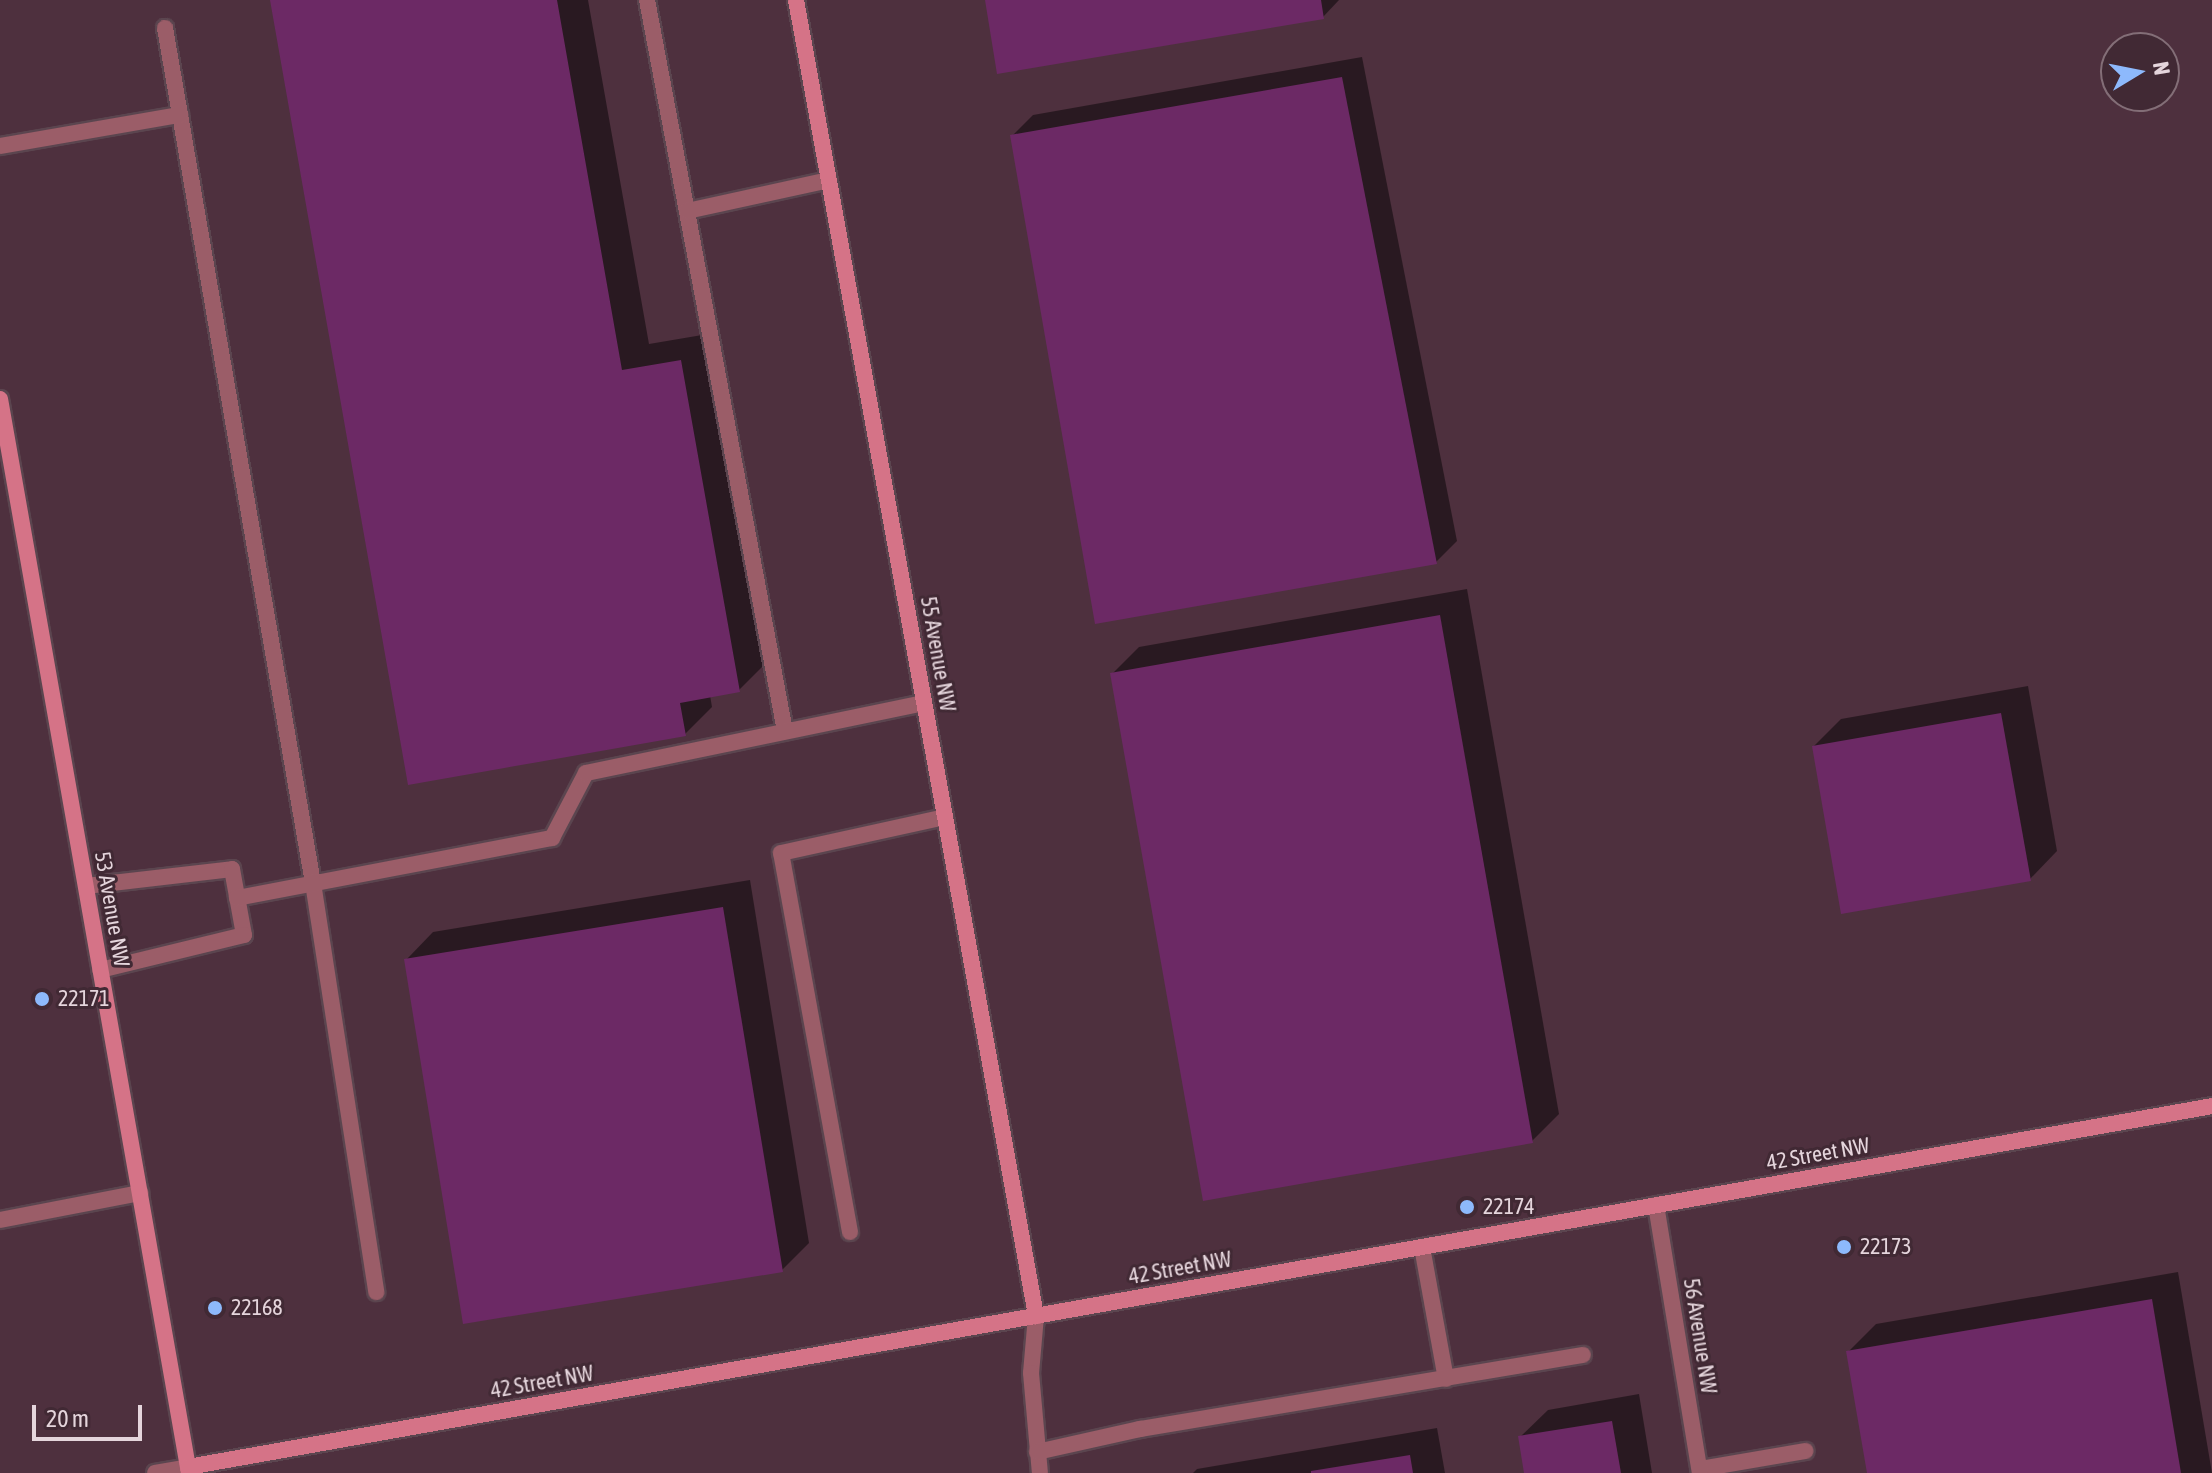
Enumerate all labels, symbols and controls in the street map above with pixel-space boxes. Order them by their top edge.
north arrow [2100,32,2180,112]
text: N [2148,60,2176,77]
street label: 55 Avenue NW [915,594,961,714]
street label: 53 Avenue NW [89,849,135,969]
place label: 22171 [58,986,110,1012]
marker: 22171 [33,990,51,1008]
street label: 42 Street NW [1765,1132,1871,1176]
place label: 22174 [1483,1194,1535,1220]
marker: 22174 [1458,1198,1476,1216]
place label: 22173 [1860,1234,1912,1260]
marker: 22173 [1835,1238,1853,1256]
street label: 42 Street NW [1127,1246,1233,1290]
street label: 56 Avenue NW [1678,1276,1722,1396]
place label: 22168 [231,1295,283,1321]
marker: 22168 [206,1299,224,1317]
street label: 42 Street NW [489,1360,595,1404]
scale bar [36,1389,146,1439]
text: 20 m [46,1405,89,1432]

